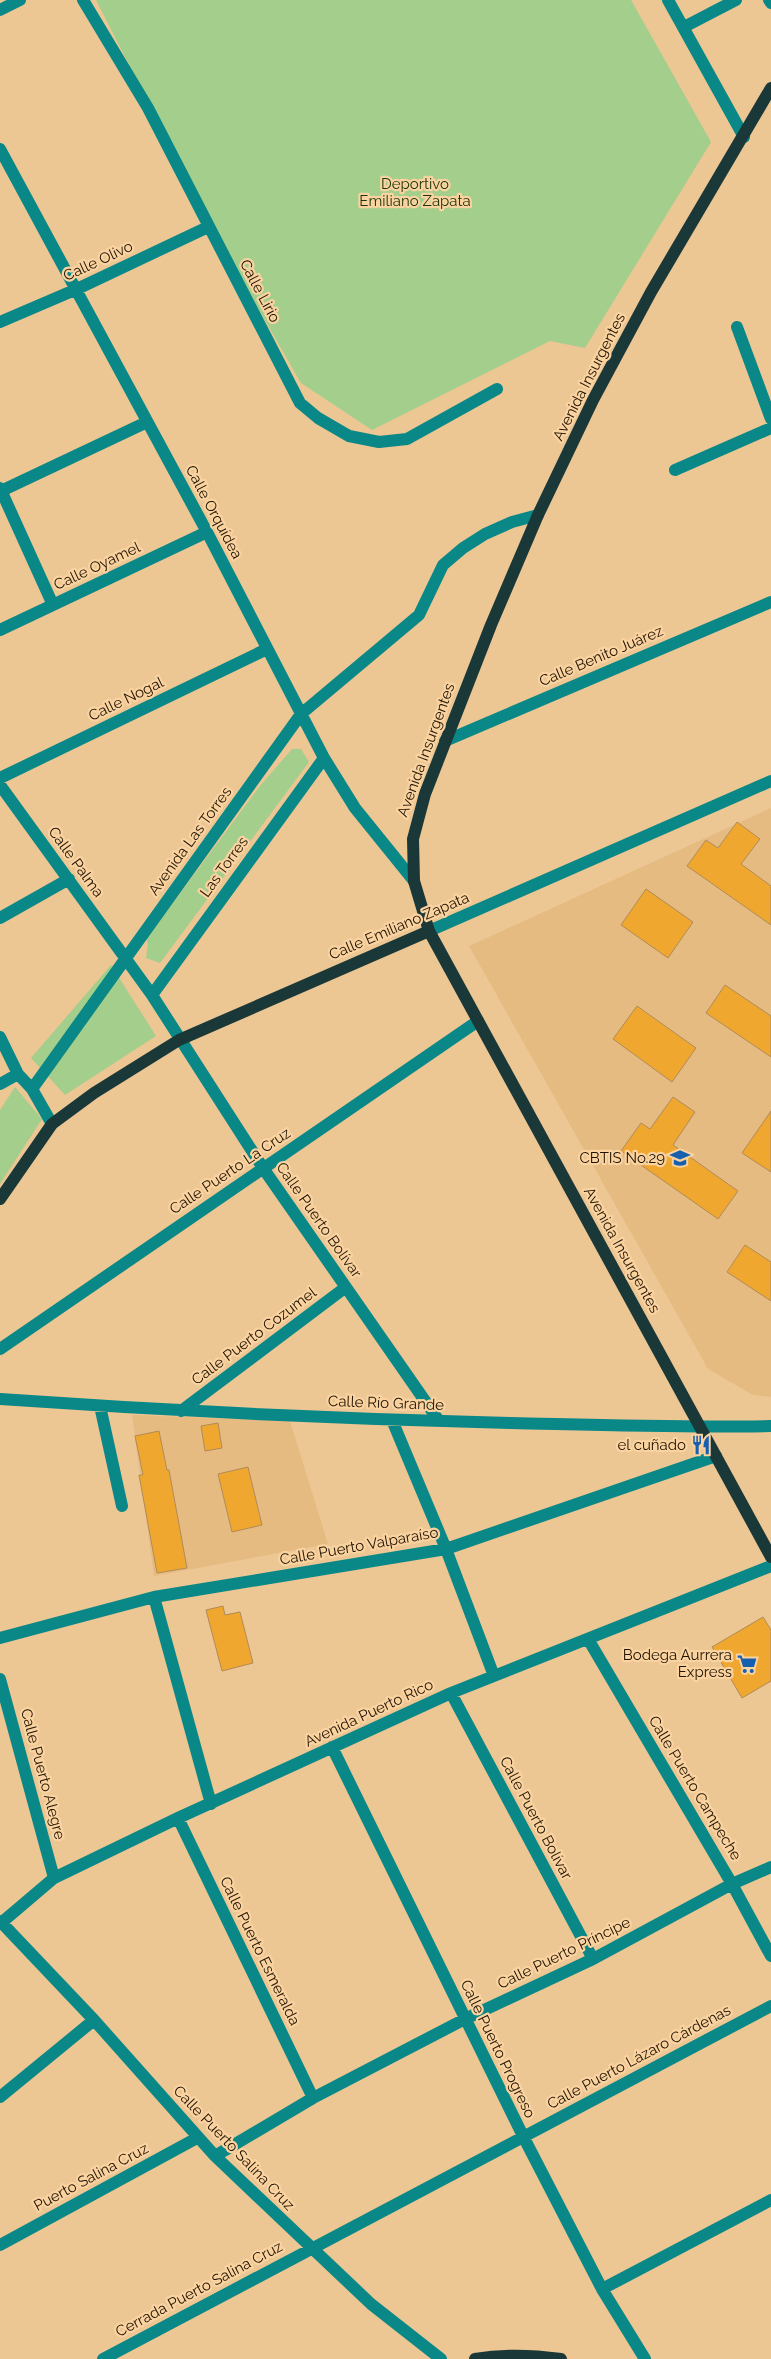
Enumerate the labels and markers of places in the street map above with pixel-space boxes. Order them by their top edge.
school or university icon: CBTIS No.29 [669,1147,691,1169]
place label: CBTIS No.29 [580,1149,665,1167]
restaurant icon: el cuñado [690,1434,712,1456]
place label: el cuñado [617,1436,686,1454]
place label: Bodega Aurrera Express [623,1646,732,1681]
supermarket icon: Bodega Aurrera Express [736,1653,758,1675]

